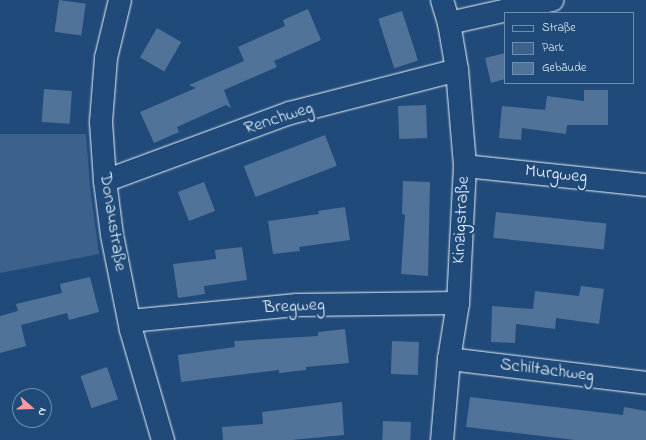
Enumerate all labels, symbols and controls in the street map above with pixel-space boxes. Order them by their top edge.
legend [504,12,634,84]
text: Straße [542,19,576,37]
text: Park [542,39,564,57]
text: Gebäude [542,59,586,77]
street label: Renchweg [242,98,316,140]
street label: Murgweg [524,161,588,189]
street label: Donaustraße [94,171,130,273]
street label: Kinzigstraße [449,176,475,264]
street label: Bregweg [263,295,325,319]
street label: Schiltachweg [499,355,595,387]
north arrow [12,388,52,428]
text: N [34,406,51,418]

